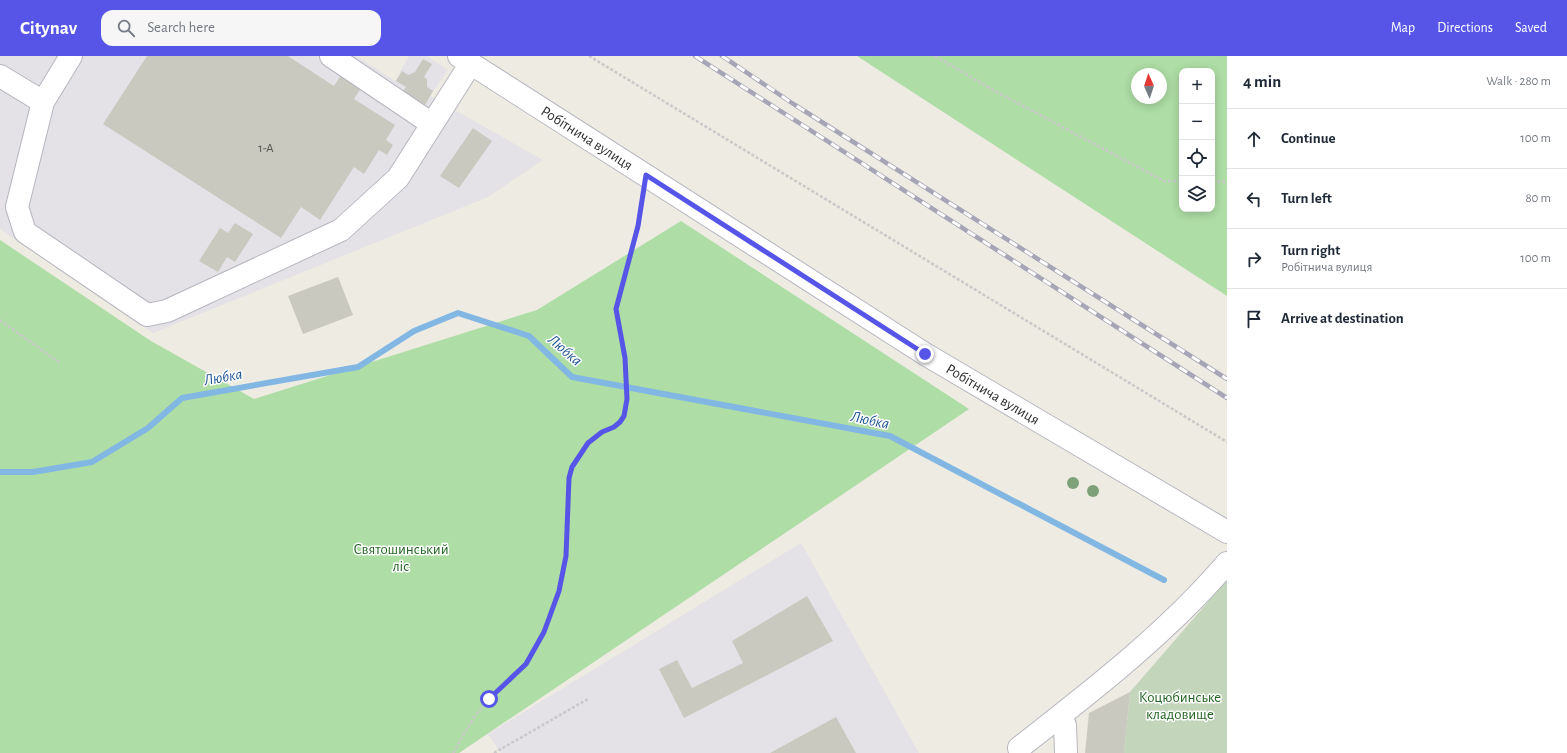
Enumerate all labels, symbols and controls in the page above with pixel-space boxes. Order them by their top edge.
search box [101,10,381,46]
icon: search [115,17,137,39]
text: Citynav [20,19,77,38]
text: Search here [147,20,215,35]
text: Map [1391,21,1415,35]
text: Directions [1437,21,1493,35]
text: Saved [1515,21,1547,35]
north arrow [1131,68,1167,104]
map controls [1179,68,1215,212]
button: + [1179,68,1215,104]
text: 4 min [1243,73,1281,90]
text: Walk · 280 m [1486,75,1551,88]
street label: Робітнича вулиця [538,103,636,173]
button: − [1179,104,1215,140]
icon: ahead [1243,128,1265,150]
text: Continue [1281,131,1336,146]
text: 100 m [1520,132,1551,145]
button: locate [1179,140,1215,176]
house number: 1-А [258,142,274,155]
button: layers [1179,176,1215,212]
icon: left [1243,188,1265,210]
text: Turn left [1281,191,1332,206]
text: 80 m [1525,192,1551,205]
text: Turn right [1281,243,1340,258]
icon: right [1243,248,1265,270]
text: 100 m [1520,252,1551,265]
text: Робітнича вулиця [1281,261,1373,274]
icon: arrive [1243,308,1265,330]
text: Arrive at destination [1281,311,1404,326]
water label: Любка [544,331,585,369]
route end [916,345,934,363]
street label: Робітнича вулиця [944,361,1042,427]
water label: Любка [201,366,244,388]
water label: Любка [848,408,891,432]
park label: Святошинський ліс [353,542,449,574]
route start [480,690,498,708]
park label: Коцюбинське кладовище [1139,690,1221,722]

